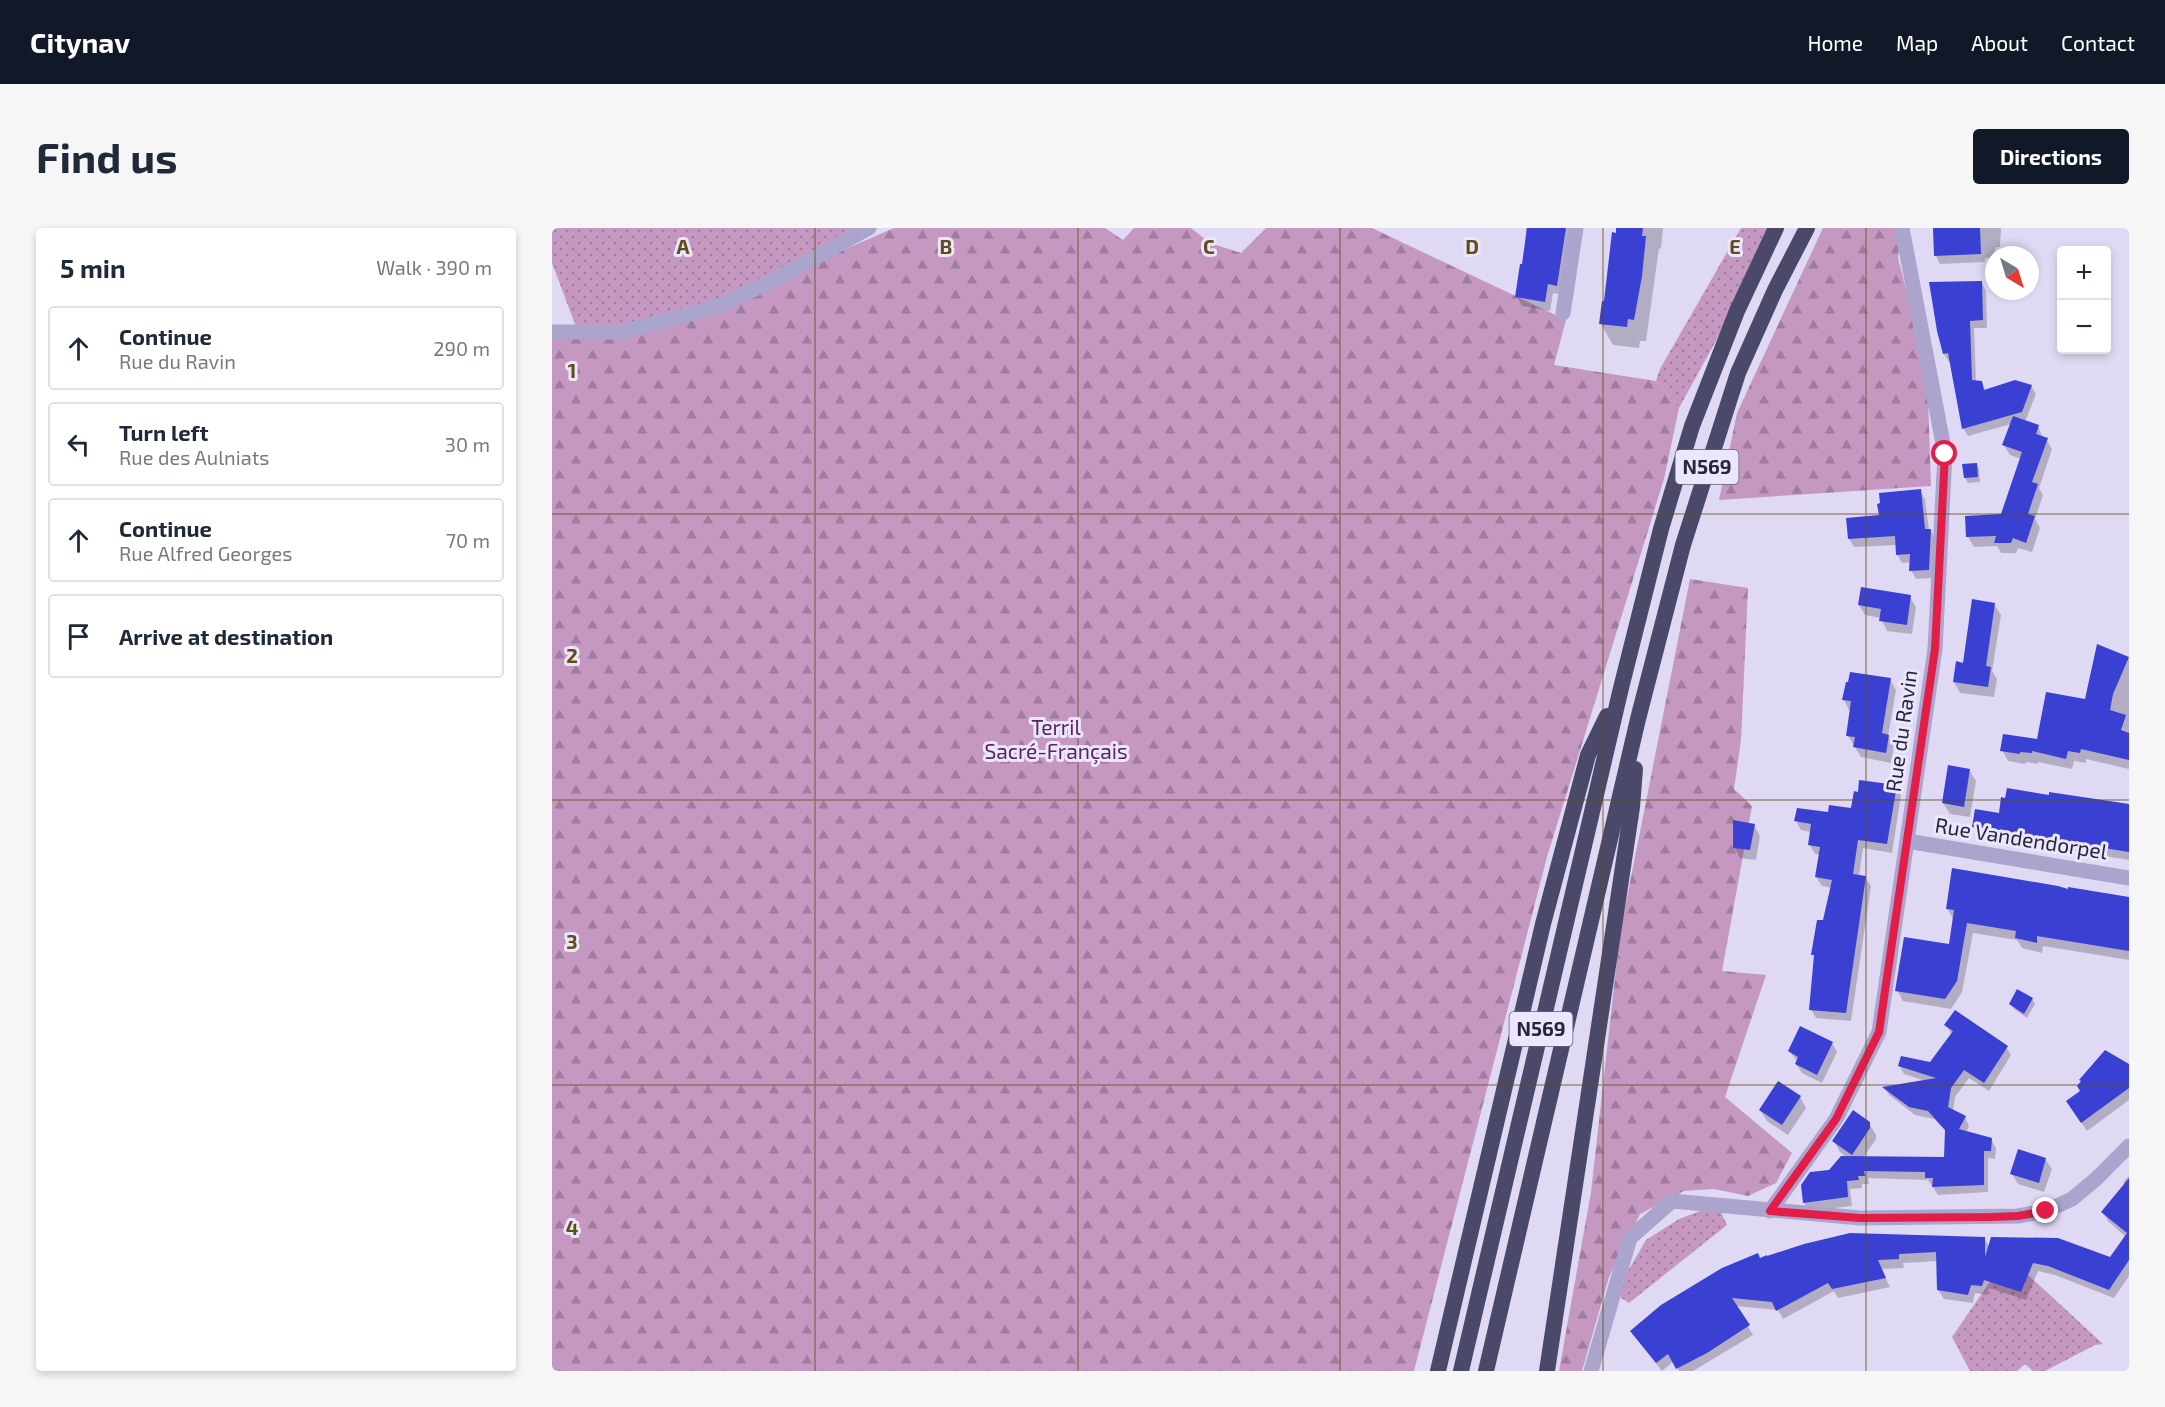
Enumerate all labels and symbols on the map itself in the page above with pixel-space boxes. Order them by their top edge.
text: A [676,234,690,258]
text: B [940,234,952,258]
text: C [1203,234,1215,258]
text: D [1465,234,1479,258]
text: E [1729,234,1741,258]
north arrow [1985,246,2039,300]
text: 1 [568,358,576,382]
route start [1931,440,1957,466]
road number: N569 [1676,450,1738,484]
text: 2 [566,643,578,667]
street label: Rue du Ravin [1880,668,1921,793]
park label: Terril Sacré-Français [984,714,1128,765]
street label: Rue Vandendorpel [1933,812,2110,864]
text: 3 [566,929,578,953]
road number: N569 [1510,1012,1572,1046]
route end [2032,1197,2058,1223]
text: 4 [566,1215,579,1239]

